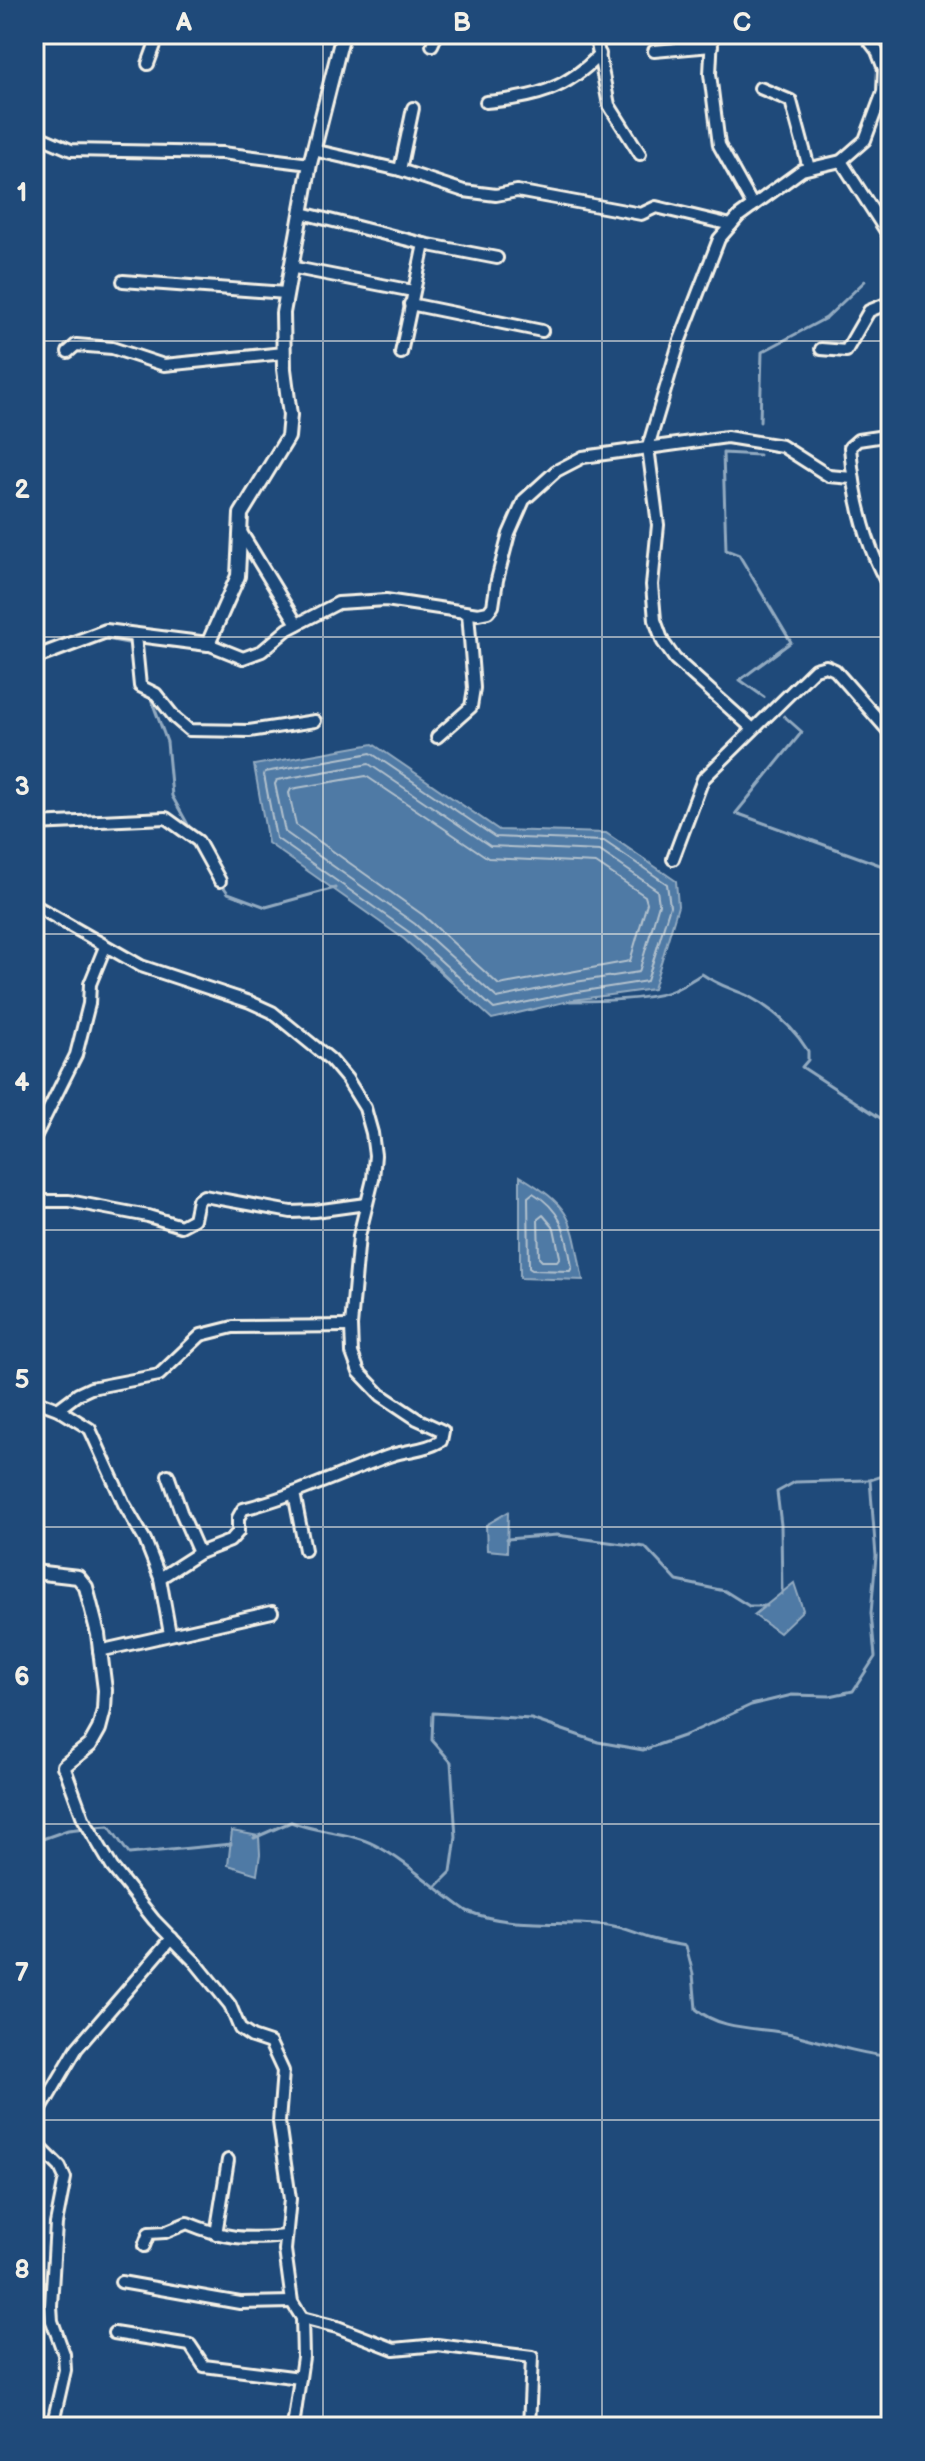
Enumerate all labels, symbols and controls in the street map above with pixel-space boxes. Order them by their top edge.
text: A [175,8,192,39]
text: B [453,8,471,39]
text: C [733,8,751,39]
text: 1 [17,178,27,209]
text: 2 [14,475,30,506]
text: 3 [14,772,30,803]
text: 4 [14,1068,30,1099]
text: 5 [14,1365,30,1396]
text: 6 [14,1662,30,1693]
text: 7 [15,1958,29,1989]
text: 8 [14,2255,30,2286]

